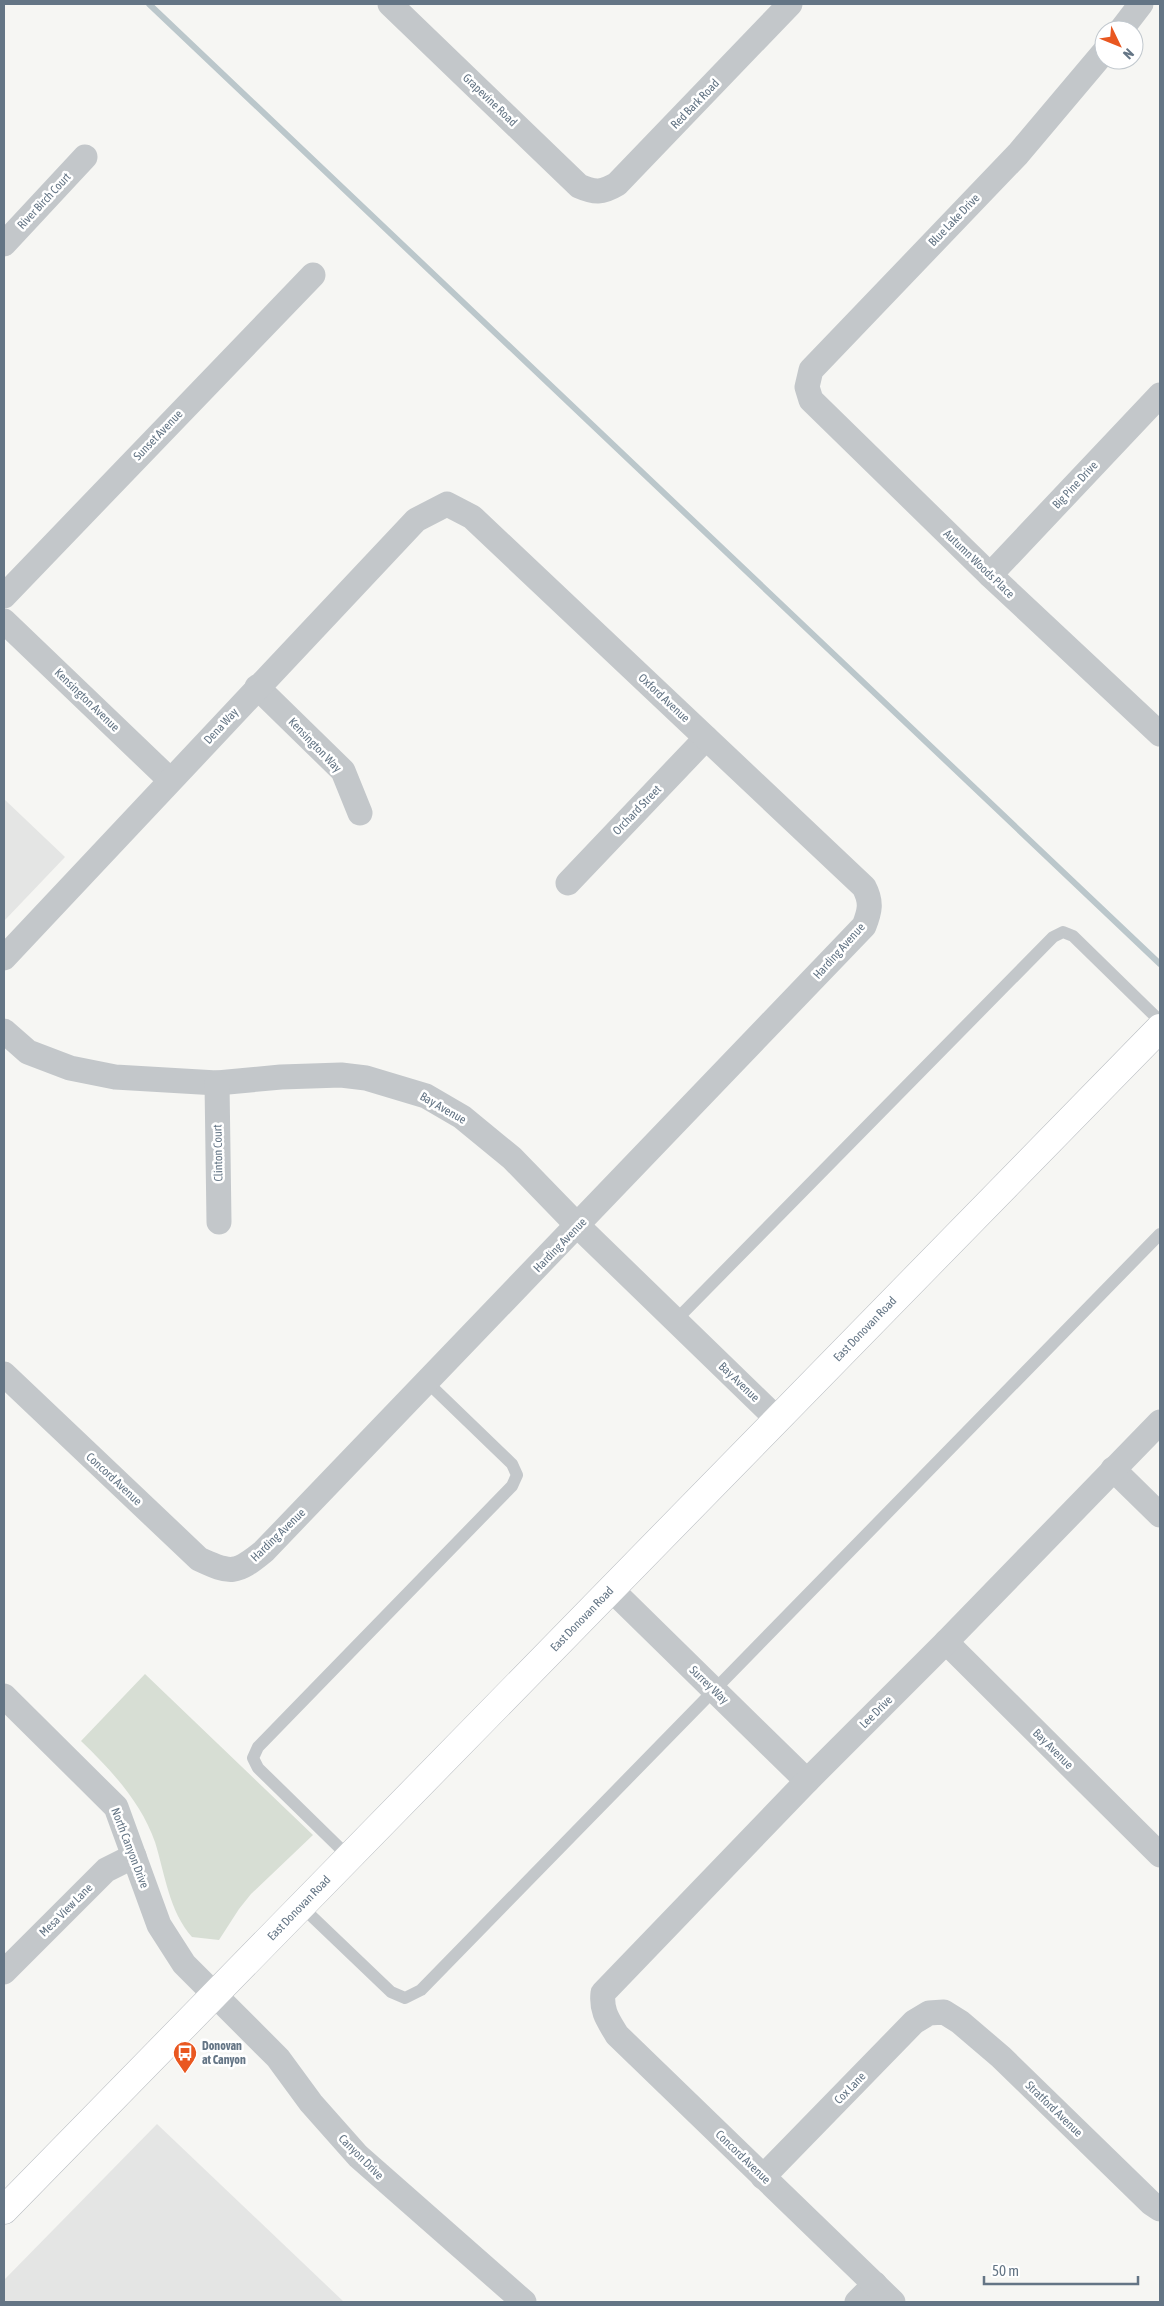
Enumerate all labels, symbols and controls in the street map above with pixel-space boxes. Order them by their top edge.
north arrow [1094,20,1144,70]
text: N [1120,45,1137,62]
street label: Grapevine Road [460,71,520,129]
street label: Red Bark Road [668,76,722,132]
street label: River Birch Court [14,170,74,232]
street label: Blue Lake Drive [926,191,982,249]
street label: Sunset Avenue [131,407,185,463]
street label: Big Pine Drive [1049,458,1101,512]
street label: Autumn Woods Place [941,527,1017,601]
street label: Kensington Avenue [52,666,122,734]
street label: Oxford Avenue [635,671,693,725]
street label: Dena Way [201,705,241,747]
street label: Kensington Way [286,715,344,775]
street label: Orchard Street [610,782,664,838]
street label: Harding Avenue [810,920,868,982]
street label: Bay Avenue [417,1089,469,1127]
street label: Clinton Court [210,1124,225,1182]
street label: Harding Avenue [531,1215,589,1275]
street label: East Donovan Road [831,1294,899,1364]
street label: Bay Avenue [716,1359,762,1405]
street label: Concord Avenue [83,1450,145,1508]
street label: Harding Avenue [248,1506,308,1564]
street label: East Donovan Road [548,1584,616,1654]
street label: Surrey Way [687,1663,731,1707]
street label: Lee Drive [857,1693,895,1731]
street label: Bay Avenue [1030,1726,1076,1772]
street label: North Canyon Drive [108,1806,152,1890]
street label: East Donovan Road [265,1873,333,1943]
street label: Mesa View Lane [37,1881,95,1939]
place label: Donovan at Canyon [202,2039,246,2067]
bus stop icon: Donovan at Canyon [172,2040,198,2074]
street label: Cox Lane [831,2069,869,2107]
street label: Stratford Avenue [1023,2078,1085,2140]
street label: Concord Avenue [713,2127,773,2187]
street label: Canyon Drive [336,2132,386,2182]
scale bar [984,2254,1138,2286]
text: 50 m [992,2262,1019,2279]

